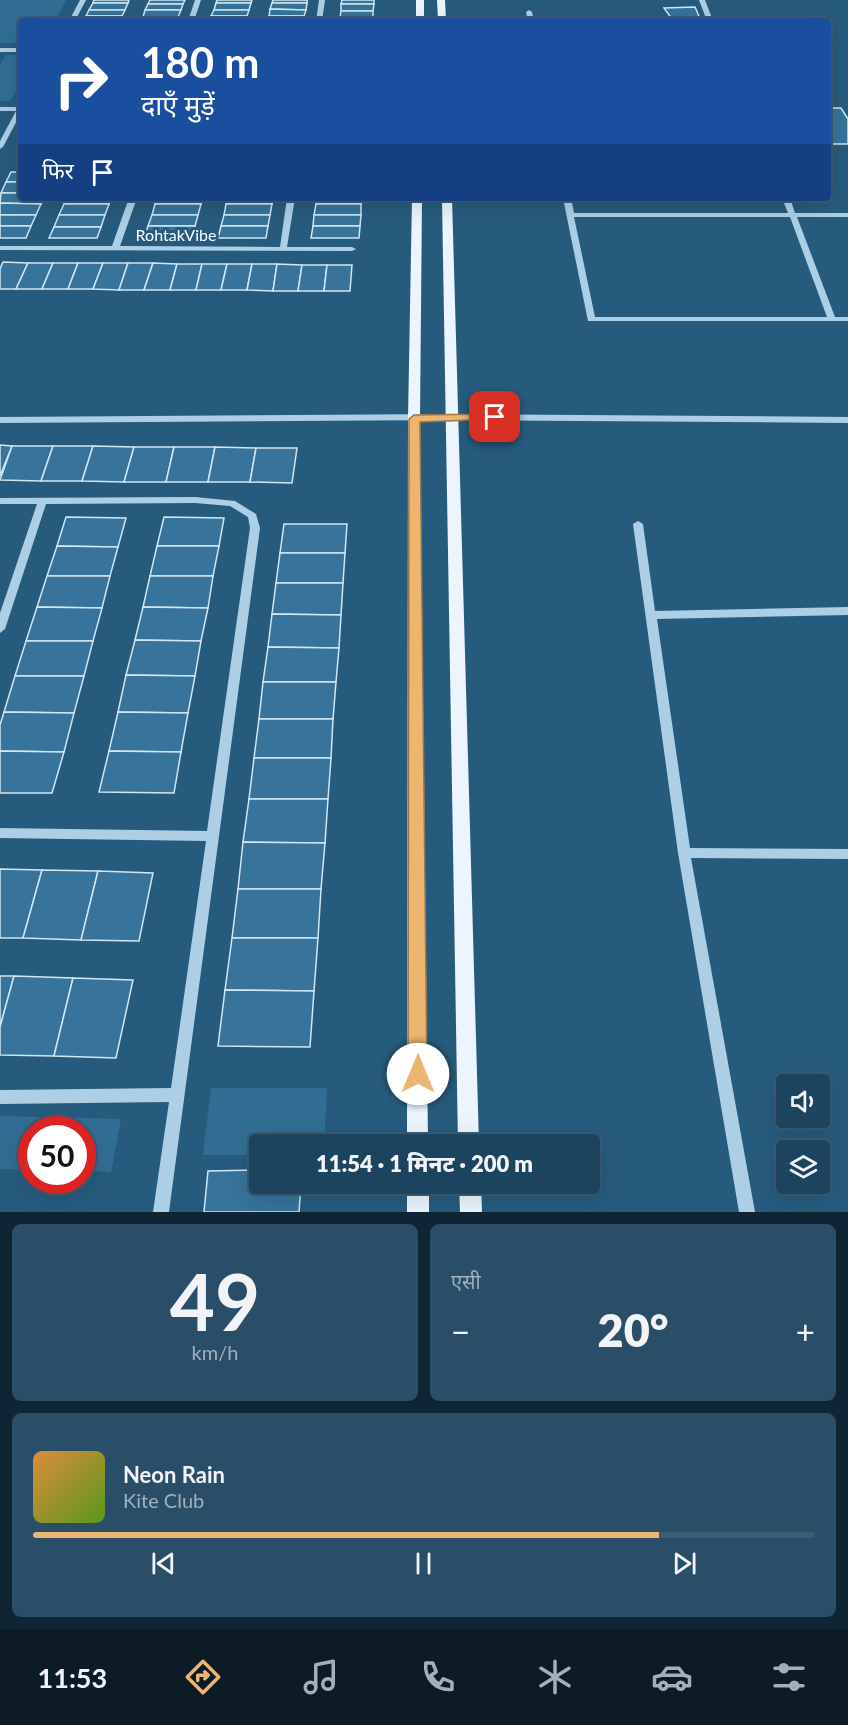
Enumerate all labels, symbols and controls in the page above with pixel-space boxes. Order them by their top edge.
text: 180 m [141,37,259,87]
icon: right [42,42,120,120]
text: दाएँ मुड़ें [141,88,215,121]
icon: arrive [86,156,119,189]
text: फिर [42,157,74,184]
street label: RohtakVibe [136,225,216,244]
pin [469,391,520,442]
icon: arrive [478,400,511,433]
position arrow [386,1042,450,1106]
map controls [776,1074,830,1194]
button: sound [776,1074,830,1128]
speed limit sign: 50 [18,1116,96,1194]
button: layers [776,1140,830,1194]
text: 11:54 · 1 मिनट · 200 m [316,1150,533,1177]
text: 49 [170,1254,260,1348]
text: एसी [451,1269,481,1293]
text: 20° [598,1303,668,1357]
text: − [451,1311,470,1351]
text: + [796,1311,815,1351]
text: km/h [192,1340,238,1364]
text: Neon Rain [123,1461,225,1488]
text: Kite Club [123,1488,204,1512]
icon: previous [147,1547,180,1580]
icon: pause [407,1547,440,1580]
icon: next [668,1547,701,1580]
icon: directions [182,1656,224,1698]
icon: music [300,1656,342,1698]
icon: phone [417,1656,459,1698]
icon: climate [534,1656,576,1698]
icon: car [651,1656,693,1698]
icon: filters [768,1656,810,1698]
text: 11:53 [38,1661,107,1694]

